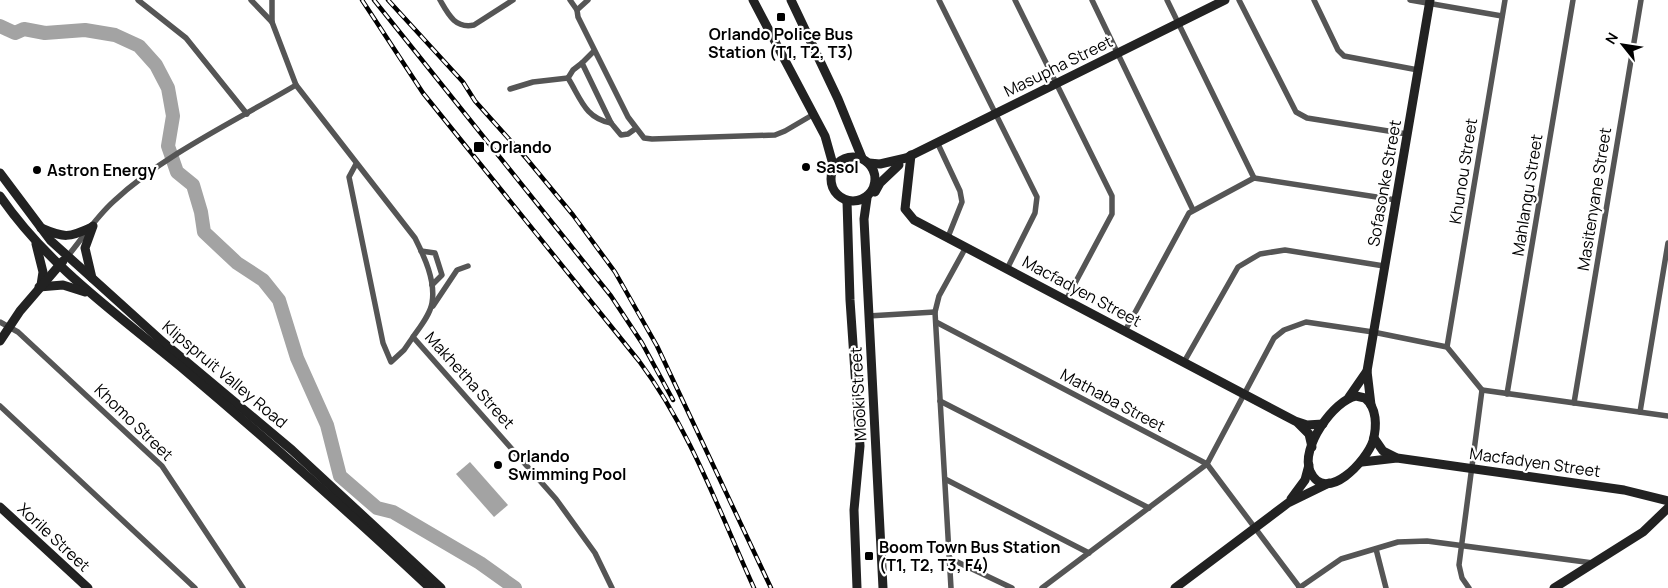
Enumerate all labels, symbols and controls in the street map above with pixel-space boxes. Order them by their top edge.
marker: Orlando Police Bus Station (T1, T2, T3) [775,11,787,23]
north arrow [1598,20,1648,70]
place label: Orlando Police Bus Station (T1, T2, T3) [708,23,854,63]
text: N [1601,29,1622,47]
street label: Masupha Street [1000,30,1116,102]
street label: Khunou Street [1444,116,1482,226]
street label: Sofasonke Street [1362,118,1406,248]
street label: Masitenyane Street [1572,126,1616,272]
street label: Mahlangu Street [1507,132,1547,258]
place label: Orlando [490,136,552,158]
marker: Orlando [472,140,486,154]
place label: Sasol [816,156,859,178]
place label: Astron Energy [47,159,156,181]
marker: Sasol [800,161,812,173]
marker: Astron Energy [31,164,43,176]
street label: Macfadyen Street [1019,250,1145,332]
street label: Klipspruit Valley Road [158,315,292,433]
street label: Makhetha Street [420,327,520,433]
street label: Mooki Street [845,346,871,442]
street label: Mathaba Street [1057,363,1169,437]
street label: Khomo Street [90,379,178,465]
street label: Macfadyen Street [1468,442,1602,482]
place label: Orlando Swimming Pool [508,445,627,485]
marker: Orlando Swimming Pool [492,459,504,471]
street label: Xorile Street [13,498,95,576]
place label: Boom Town Bus Station (T1, T2, T3, F4) [879,536,1060,576]
marker: Boom Town Bus Station (T1, T2, T3, F4) [863,550,875,562]

